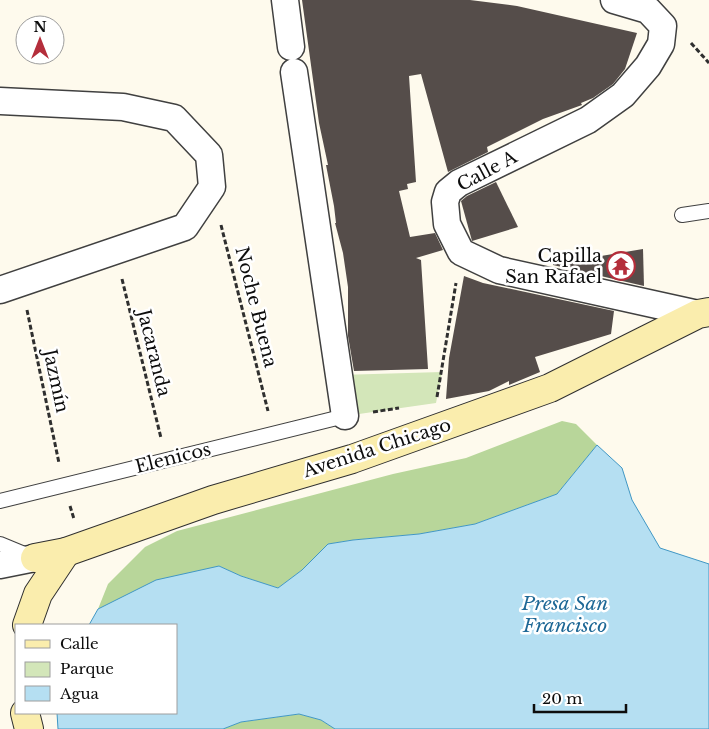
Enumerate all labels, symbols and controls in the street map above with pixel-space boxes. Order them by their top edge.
north arrow [15,15,65,65]
text: N [33,18,47,36]
street label: Calle A [453,146,522,196]
street label: Noche Buena [230,244,282,370]
place label: Capilla San Rafael [505,245,602,288]
temple icon: Capilla San Rafael [606,251,636,281]
street label: Jacaranda [132,305,175,399]
street label: Jazmín [38,345,73,415]
street label: Avenida Chicago [299,414,454,483]
street label: Elenicos [133,438,213,478]
water label: Presa San Francisco [521,592,608,637]
legend [15,624,178,714]
text: Calle [60,634,99,653]
text: Parque [60,659,114,678]
scale bar [534,682,626,714]
text: Agua [59,684,100,703]
text: 20 m [542,689,582,708]

